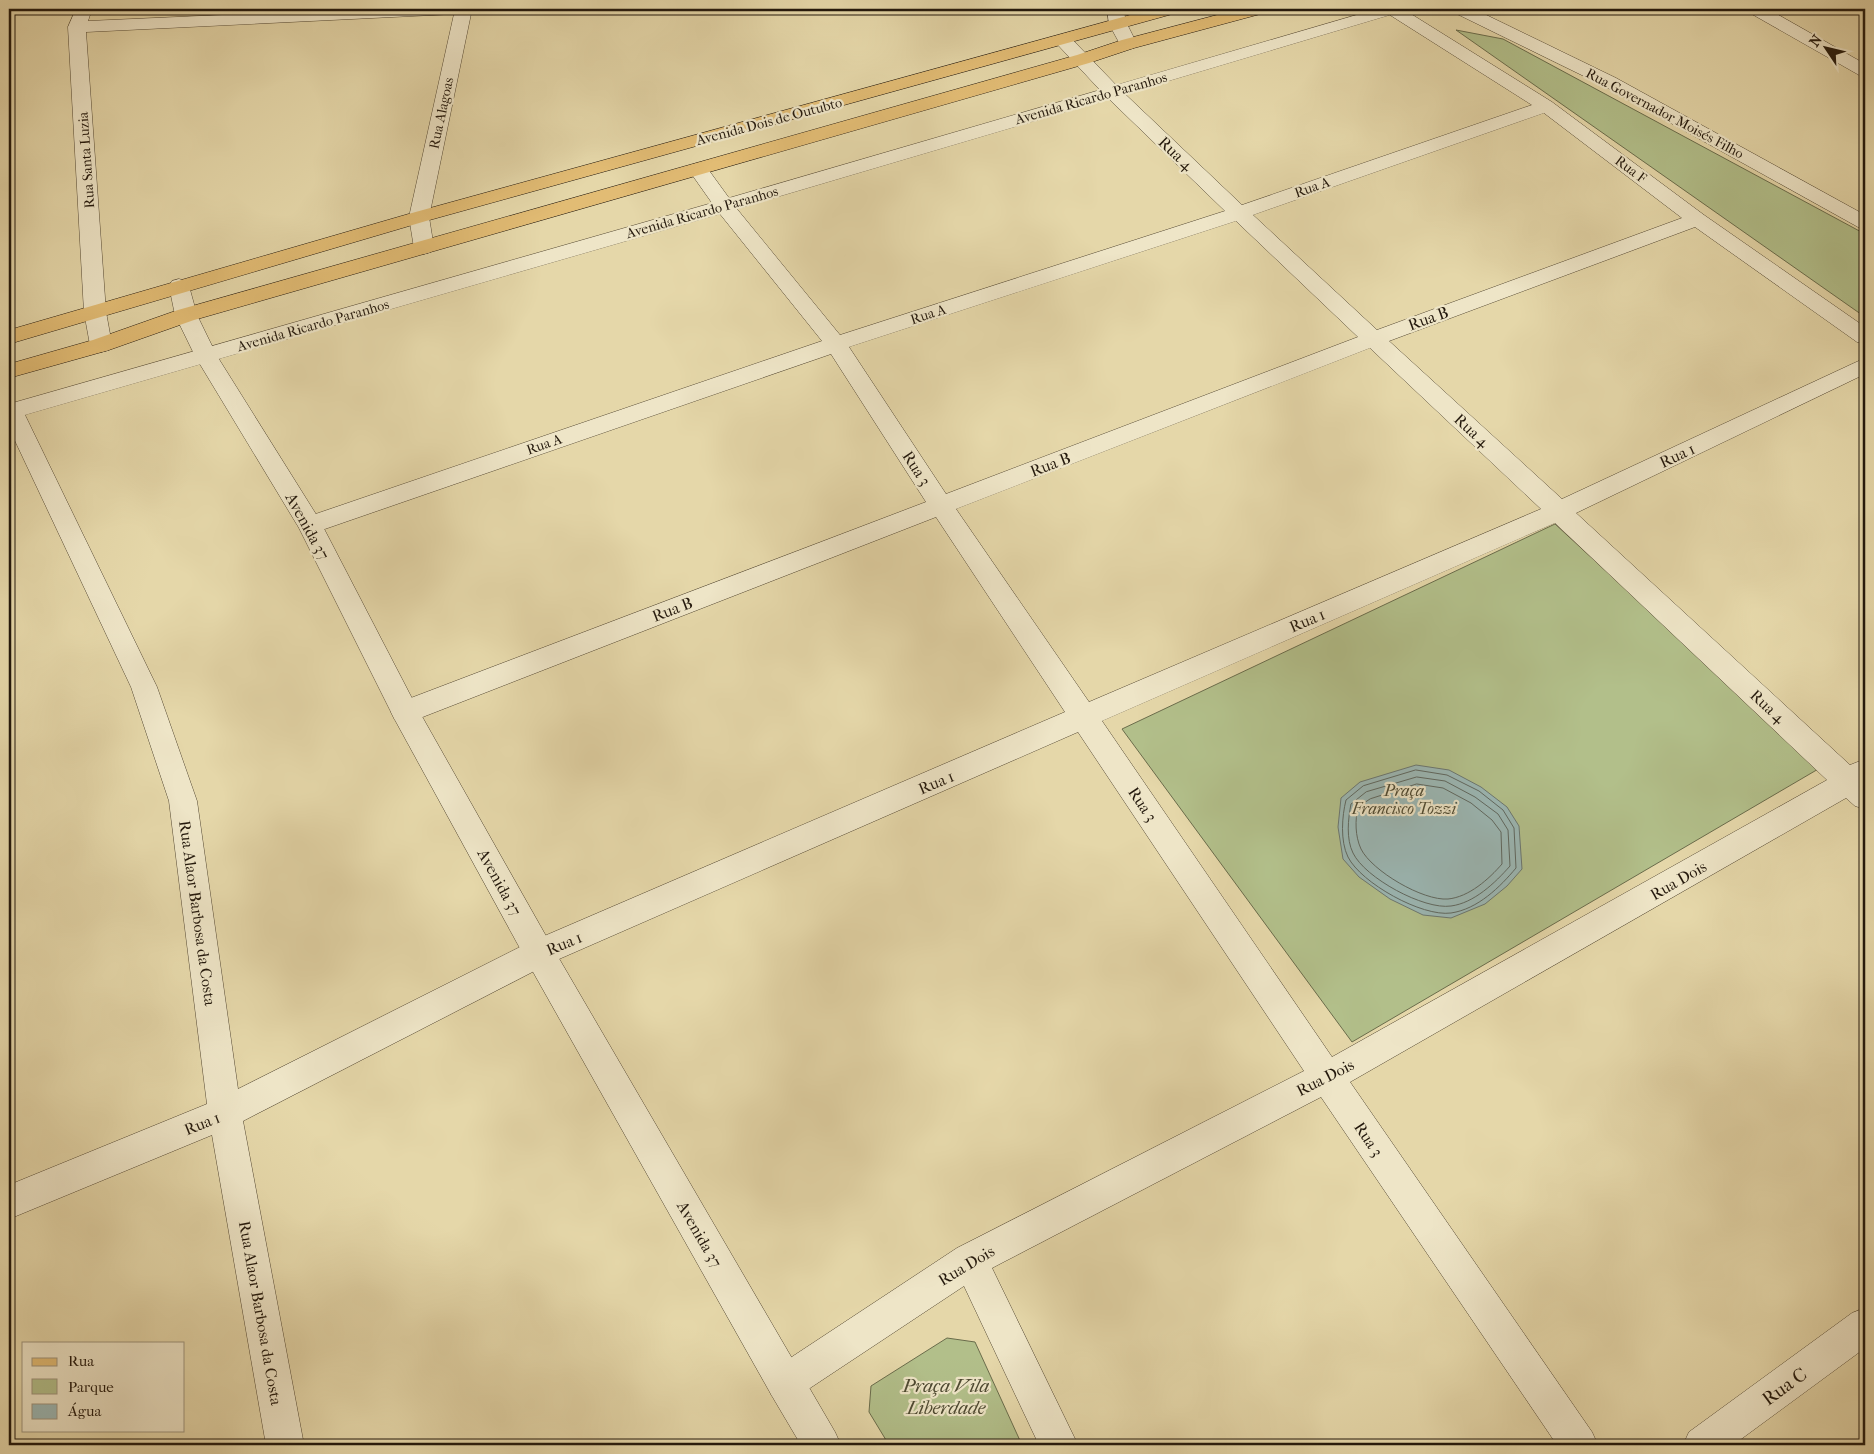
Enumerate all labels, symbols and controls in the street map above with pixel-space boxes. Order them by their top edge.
north arrow [1802,22,1852,72]
text: N [1806,31,1826,50]
street label: Rua Governador Moisés Filho [1583,65,1747,162]
street label: Avenida Ricardo Paranhos [1012,69,1169,129]
street label: Rua Alagoas [426,76,457,151]
street label: Avenida Dois de Outubto [693,94,844,149]
street label: Rua Santa Luzia [75,111,98,209]
street label: Rua 4 [1154,132,1197,175]
street label: Rua F [1612,152,1650,187]
street label: Rua A [1292,173,1333,201]
street label: Avenida Ricardo Paranhos [623,183,780,243]
street label: Avenida Ricardo Paranhos [234,296,391,356]
street label: Rua A [908,300,949,328]
street label: Rua B [1405,302,1451,335]
street label: Rua 4 [1450,410,1493,452]
street label: Rua A [524,430,565,458]
street label: Rua 1 [1656,439,1698,472]
street label: Rua 3 [898,447,935,489]
street label: Rua B [1027,448,1073,481]
street label: Avenida 37 [281,489,334,563]
street label: Rua B [649,593,695,626]
street label: Rua 1 [1286,604,1328,636]
street label: Rua 4 [1746,686,1789,728]
street label: Rua 1 [915,766,957,798]
park label: Praça Francisco Tozzi [1351,781,1457,818]
street label: Rua 3 [1124,783,1161,825]
street label: Rua Alaor Barbosa da Costa [175,819,220,1008]
street label: Avenida 37 [473,845,526,919]
street label: Rua Dois [1647,857,1710,904]
street label: Rua 1 [543,927,585,959]
street label: Rua Dois [1293,1055,1357,1100]
street label: Rua 1 [181,1108,223,1139]
street label: Rua 3 [1350,1118,1387,1160]
street label: Avenida 37 [672,1197,726,1271]
street label: Rua Alaor Barbosa da Costa [235,1219,286,1407]
street label: Rua Dois [935,1241,998,1290]
legend [22,1342,185,1432]
text: Rua [68,1352,95,1370]
street label: Rua C [1758,1363,1811,1410]
park label: Praça Vila Liberdade [902,1375,990,1419]
text: Parque [68,1378,114,1396]
text: Água [67,1402,102,1420]

